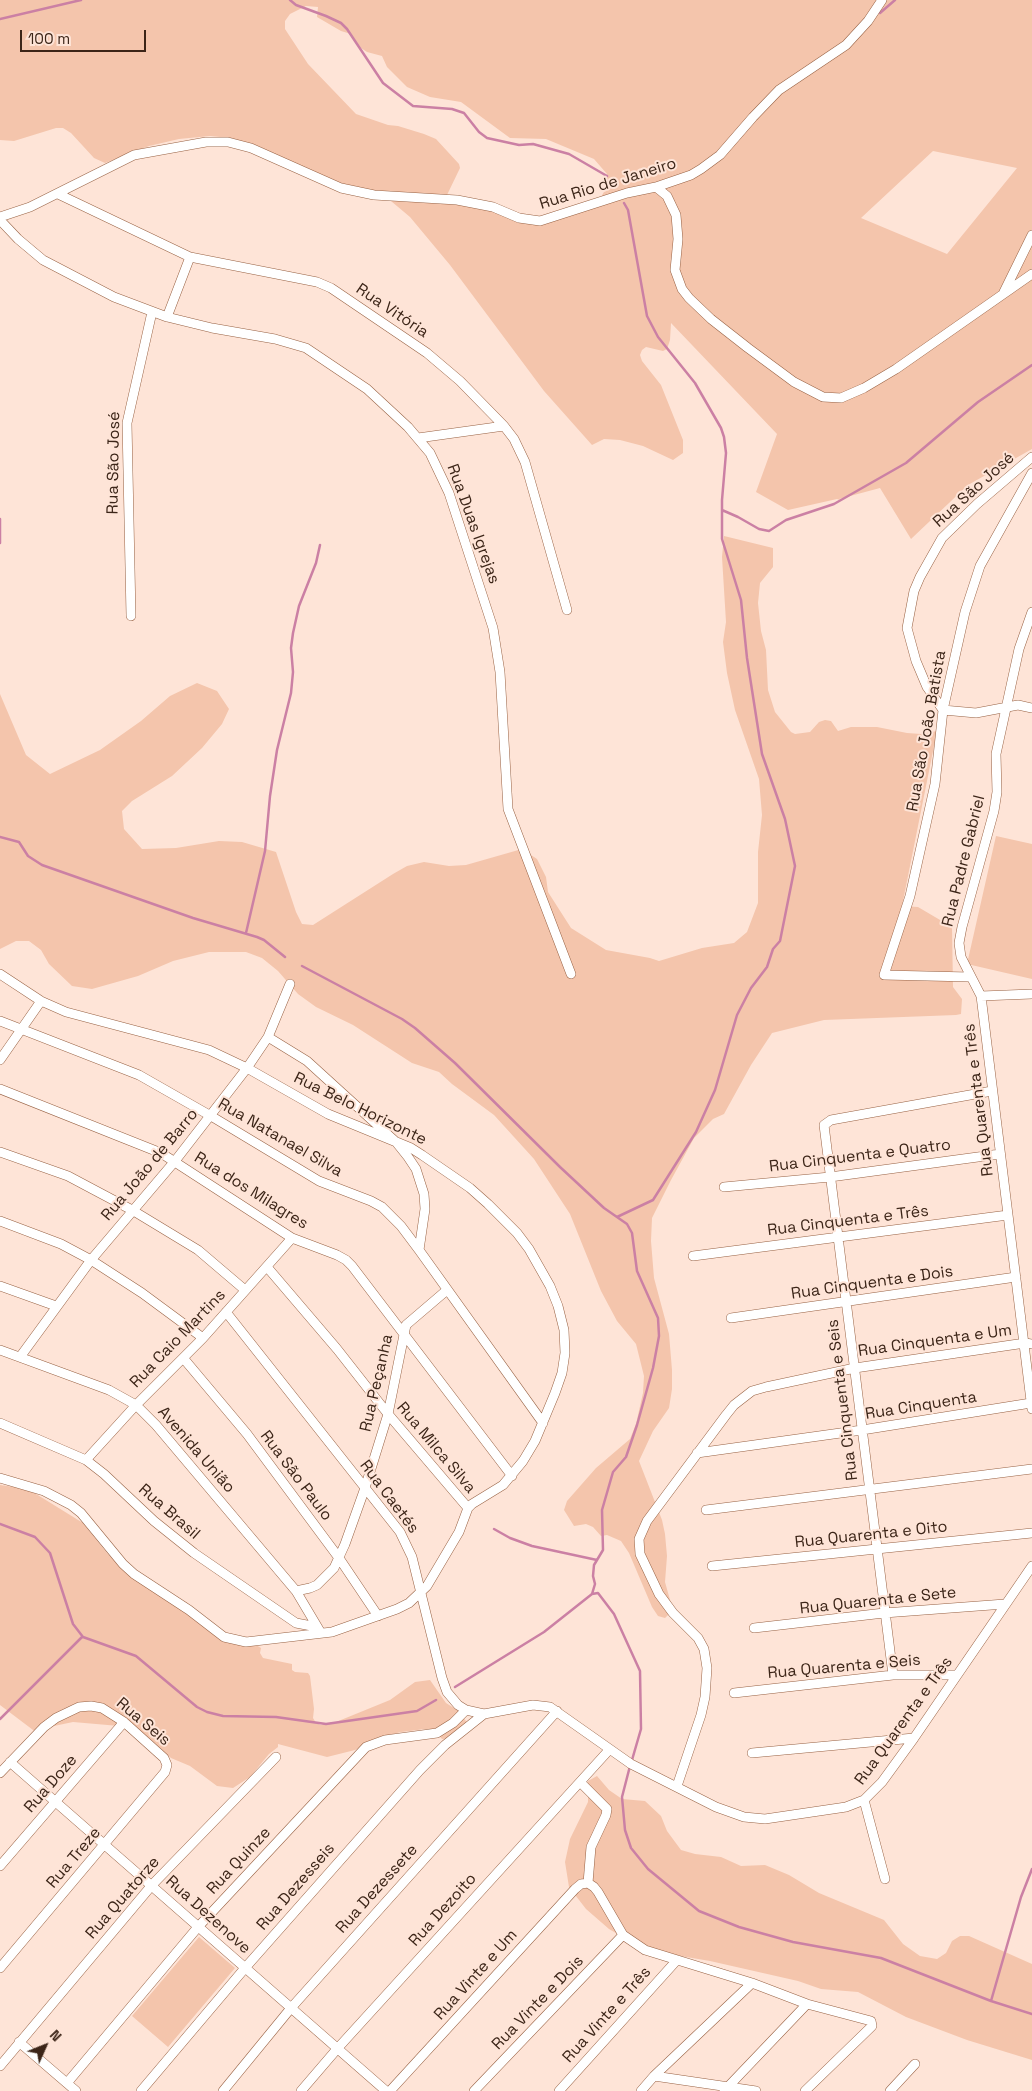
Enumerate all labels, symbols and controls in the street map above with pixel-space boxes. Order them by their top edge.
scale bar [22,20,149,52]
text: 100 m [28,29,70,48]
street label: Rua Rio de Janeiro [537,154,679,214]
street label: Rua Vitória [352,280,432,342]
street label: Rua São José [104,411,124,515]
street label: Rua São José [929,448,1019,532]
street label: Rua Duas Igrejas [442,461,504,587]
street label: Rua São João Batista [903,649,951,813]
street label: Rua Padre Gabriel [938,793,990,929]
street label: Rua Quarenta e Três [960,1023,998,1177]
street label: Rua Belo Horizonte [290,1068,430,1150]
street label: Rua Natanael Silva [214,1095,346,1181]
street label: Rua João de Barro [97,1105,203,1225]
street label: Rua Cinquenta e Quatro [768,1135,952,1177]
street label: Rua dos Milagres [191,1148,311,1234]
street label: Rua Cinquenta e Três [766,1202,930,1240]
street label: Rua Cinquenta e Dois [790,1262,954,1304]
street label: Rua Caio Martins [126,1286,230,1392]
street label: Rua Cinquenta e Seis [824,1318,862,1482]
street label: Rua Cinquenta e Um [857,1321,1013,1361]
street label: Rua Peçanha [356,1332,398,1434]
street label: Rua Cinquenta [864,1388,978,1424]
street label: Rua Milca Silva [392,1399,480,1497]
street label: Avenida União [153,1403,239,1497]
street label: Rua São Paulo [256,1427,336,1525]
street label: Rua Caetés [355,1457,423,1537]
street label: Rua Brasil [134,1480,204,1544]
street label: Rua Quarenta e Oito [794,1517,948,1553]
street label: Rua Quarenta e Sete [799,1583,957,1619]
street label: Rua Quarenta e Seis [767,1651,921,1683]
street label: Rua Quarenta e Três [851,1653,957,1789]
street label: Rua Seis [112,1694,174,1750]
street label: Rua Doze [20,1751,82,1817]
street label: Rua Quinze [203,1823,275,1899]
street label: Rua Treze [43,1824,105,1892]
street label: Rua Dezesseis [253,1840,339,1934]
street label: Rua Dezessete [332,1841,422,1937]
street label: Rua Quatorze [82,1853,164,1943]
street label: Rua Dezoito [405,1869,481,1951]
street label: Rua Dezenove [162,1872,254,1958]
street label: Rua Vinte e Um [430,1926,522,2024]
street label: Rua Vinte e Dois [488,1952,588,2054]
street label: Rua Vinte e Três [559,1963,655,2067]
north arrow [20,2021,70,2071]
text: N [46,2026,66,2045]

